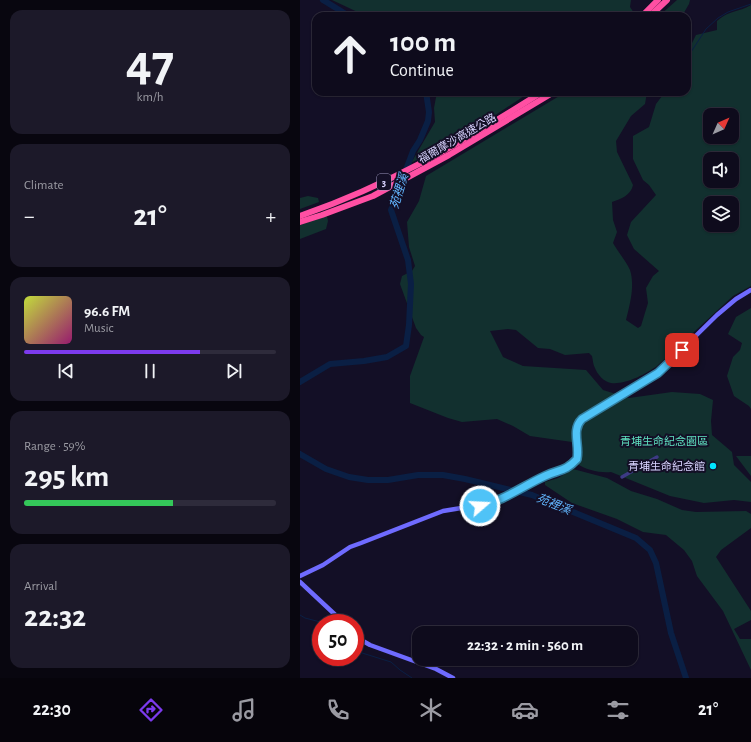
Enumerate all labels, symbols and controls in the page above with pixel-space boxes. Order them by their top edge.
icon: ahead [324,28,376,80]
text: 100 m [390,29,456,57]
text: 47 [126,38,174,90]
text: Continue [390,62,454,80]
text: km/h [137,91,163,104]
north arrow [703,108,739,144]
map controls [703,108,739,232]
street label: 福爾摩沙高速公路 [416,111,498,165]
button: sound [703,152,739,188]
water label: 苑裡溪 [387,170,411,210]
road number: 3 [377,174,391,190]
text: Climate [24,179,63,192]
button: layers [703,196,739,232]
text: 21° [133,201,167,231]
text: − [24,205,35,227]
text: + [265,205,276,227]
text: 96.6 FM [84,304,130,319]
text: Music [84,322,114,335]
pin [665,333,699,367]
icon: arrive [671,339,693,361]
icon: previous [55,360,77,382]
icon: pause [139,360,161,382]
icon: next [223,360,245,382]
park label: 青埔生命紀念園區 [620,435,708,447]
text: Range · 59% [24,440,85,453]
place label: 青埔生命紀念館 [628,460,705,472]
marker: 青埔生命紀念館 [708,461,718,471]
text: 295 km [24,462,109,492]
position arrow [459,485,501,527]
water label: 苑裡溪 [535,491,575,517]
text: Arrival [24,580,57,593]
text: 22:32 [24,602,86,632]
speed limit sign: 50 [312,614,364,666]
text: 22:32 · 2 min · 560 m [467,638,583,653]
icon: directions [137,696,165,724]
icon: music [230,696,258,724]
icon: phone [324,696,352,724]
icon: climate [417,696,445,724]
icon: car [511,696,539,724]
icon: filters [604,696,632,724]
text: 22:30 [33,701,71,719]
text: 21° [698,701,718,719]

